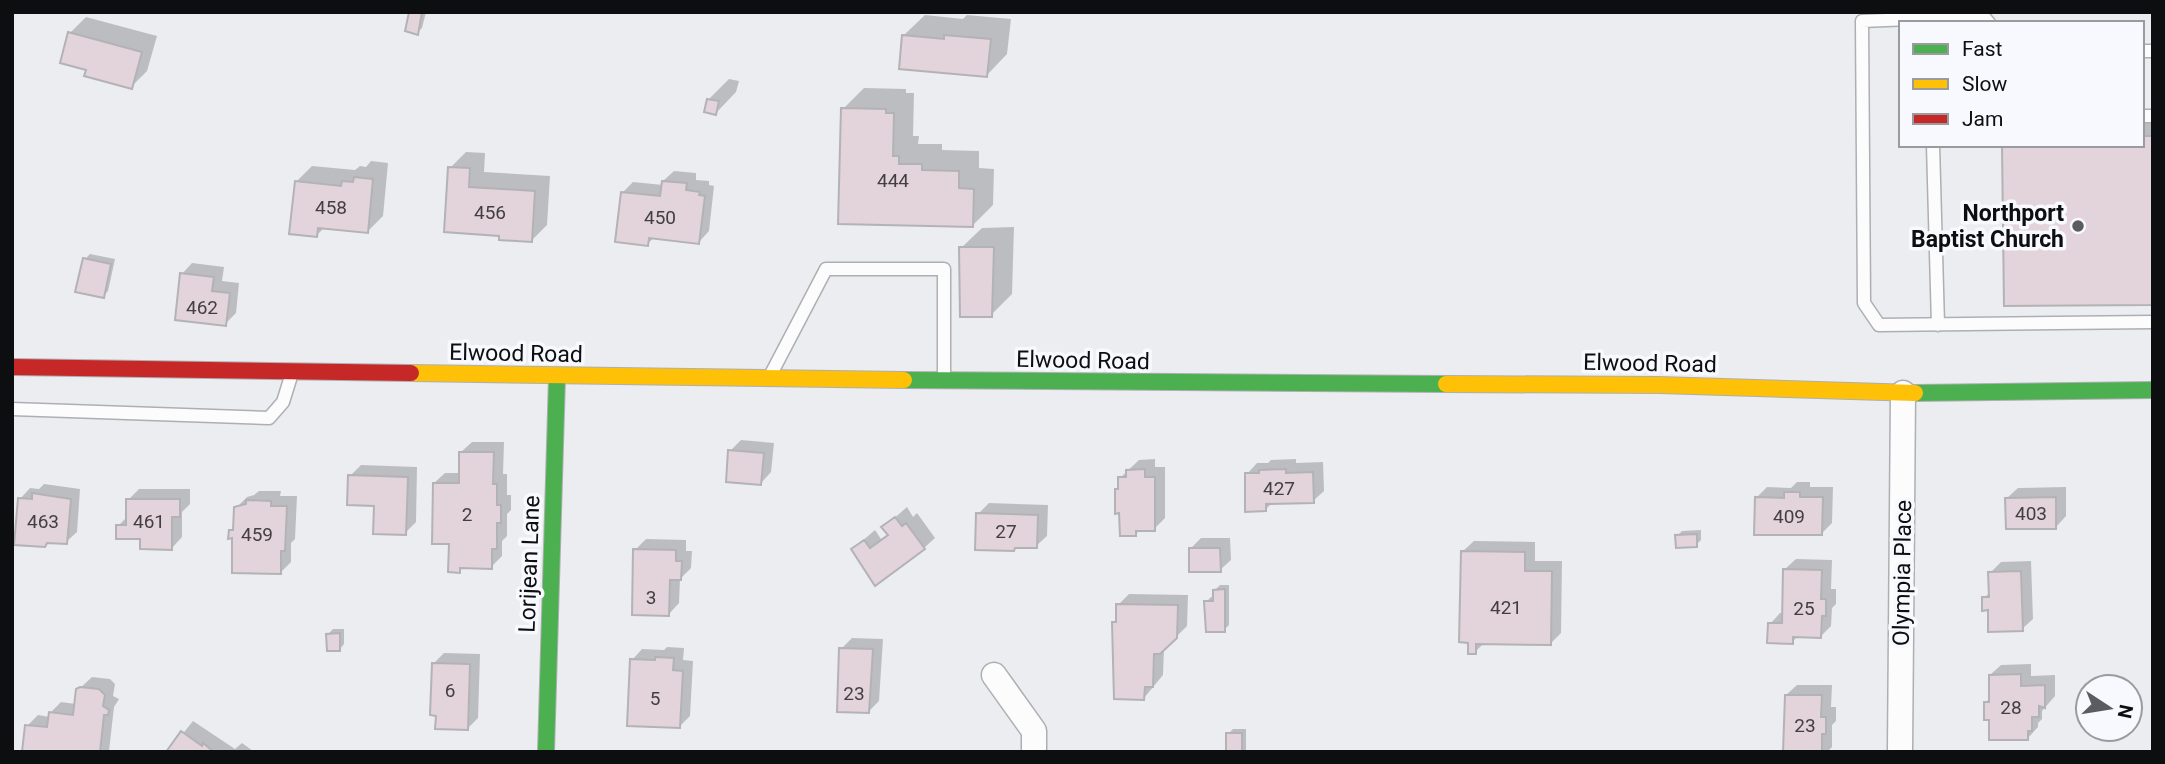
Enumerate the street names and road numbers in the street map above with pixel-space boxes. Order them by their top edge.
street label: Elwood Road [449,339,583,368]
street label: Elwood Road [1016,346,1150,375]
street label: Elwood Road [1583,349,1717,378]
street label: Lorijean Lane [514,495,545,633]
street label: Olympia Place [1888,500,1917,646]

